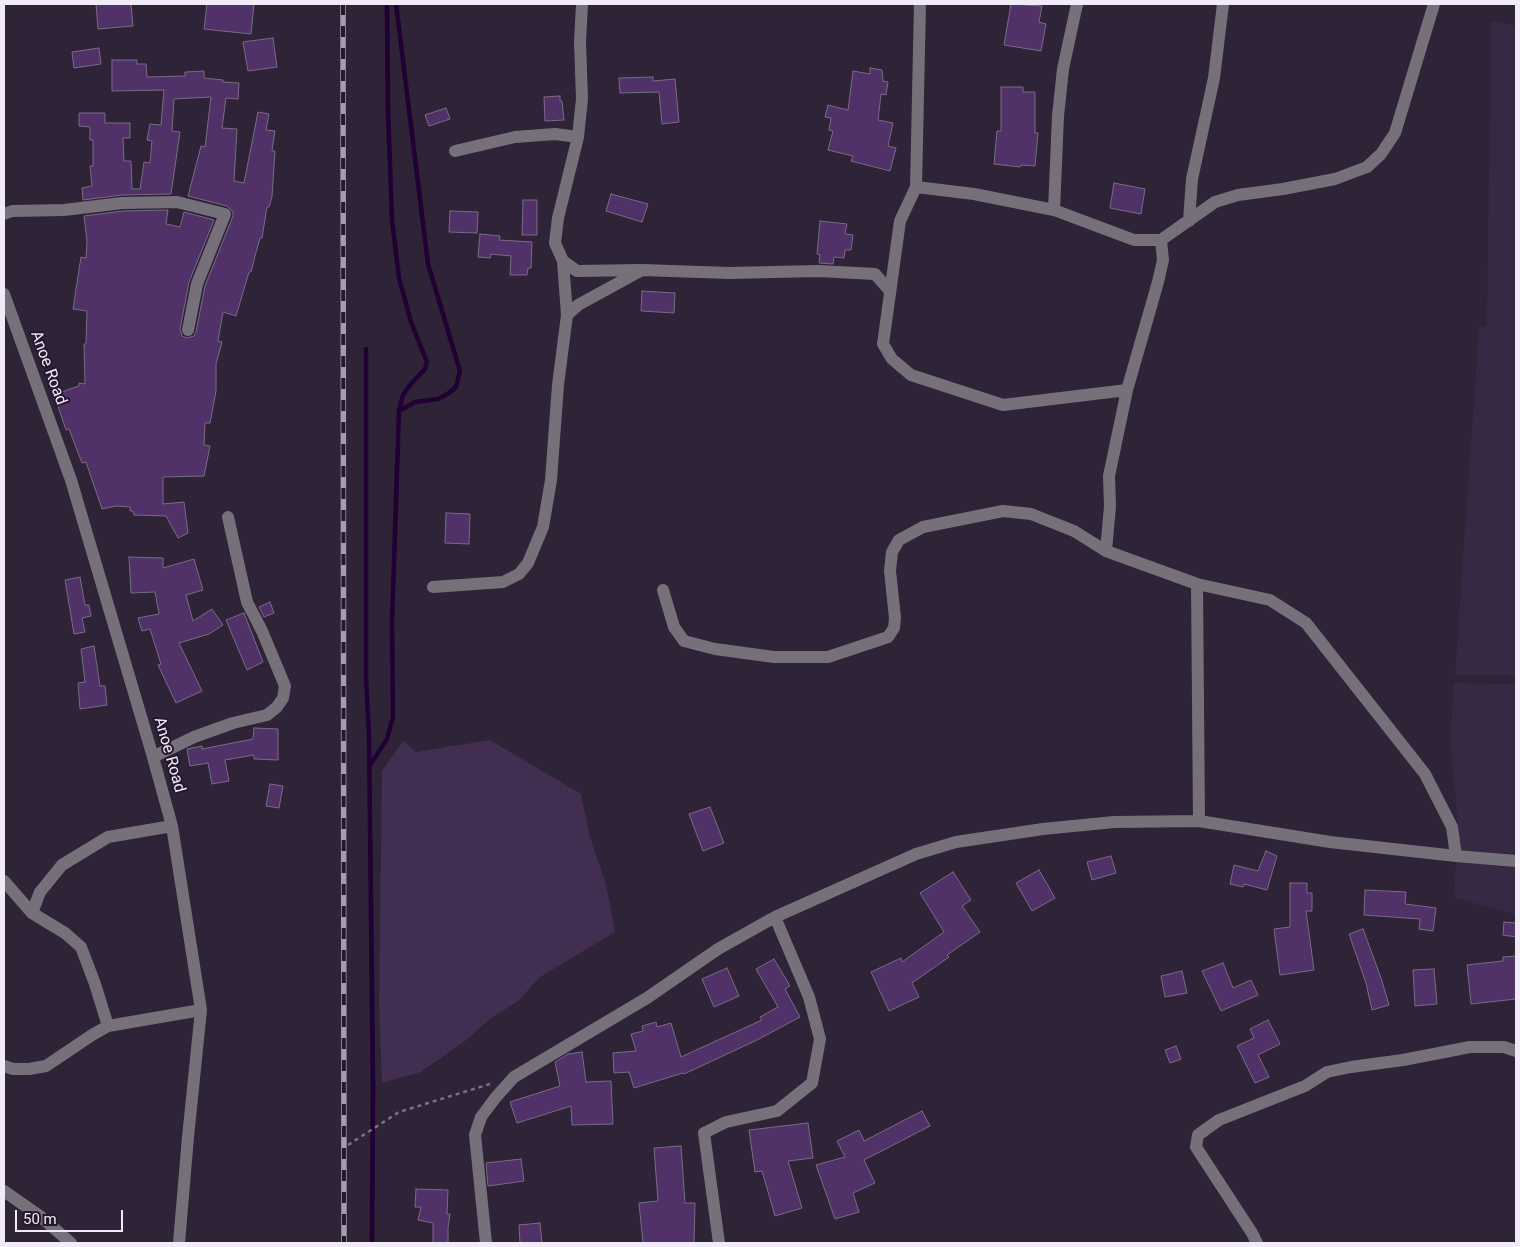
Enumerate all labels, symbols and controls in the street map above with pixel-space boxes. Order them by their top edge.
street label: Anoe Road [26,328,70,408]
street label: Anoe Road [149,715,189,795]
scale bar [18,1200,125,1232]
text: 50 m [23,1210,57,1228]

